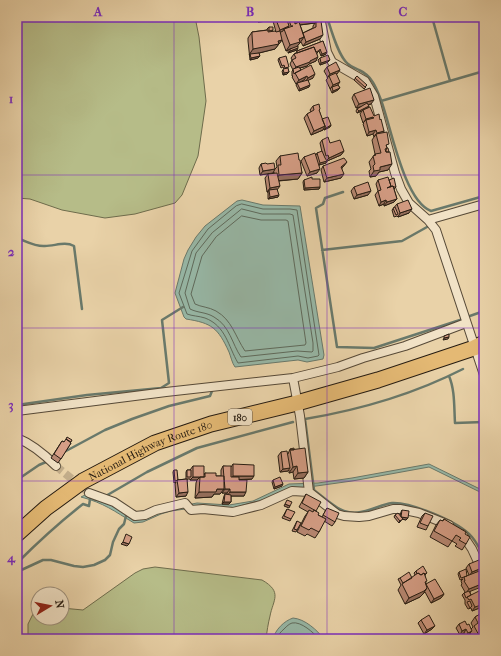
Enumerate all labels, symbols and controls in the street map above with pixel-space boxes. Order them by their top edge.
text: A [93,4,103,19]
text: B [246,4,255,19]
text: C [399,4,408,19]
text: 1 [9,91,14,106]
text: 2 [8,244,15,259]
text: 3 [8,397,14,413]
road number: 180 [228,409,252,425]
street label: National Highway Route 180 [86,418,214,484]
text: 4 [6,550,16,566]
north arrow [30,586,70,626]
text: N [52,599,67,610]

